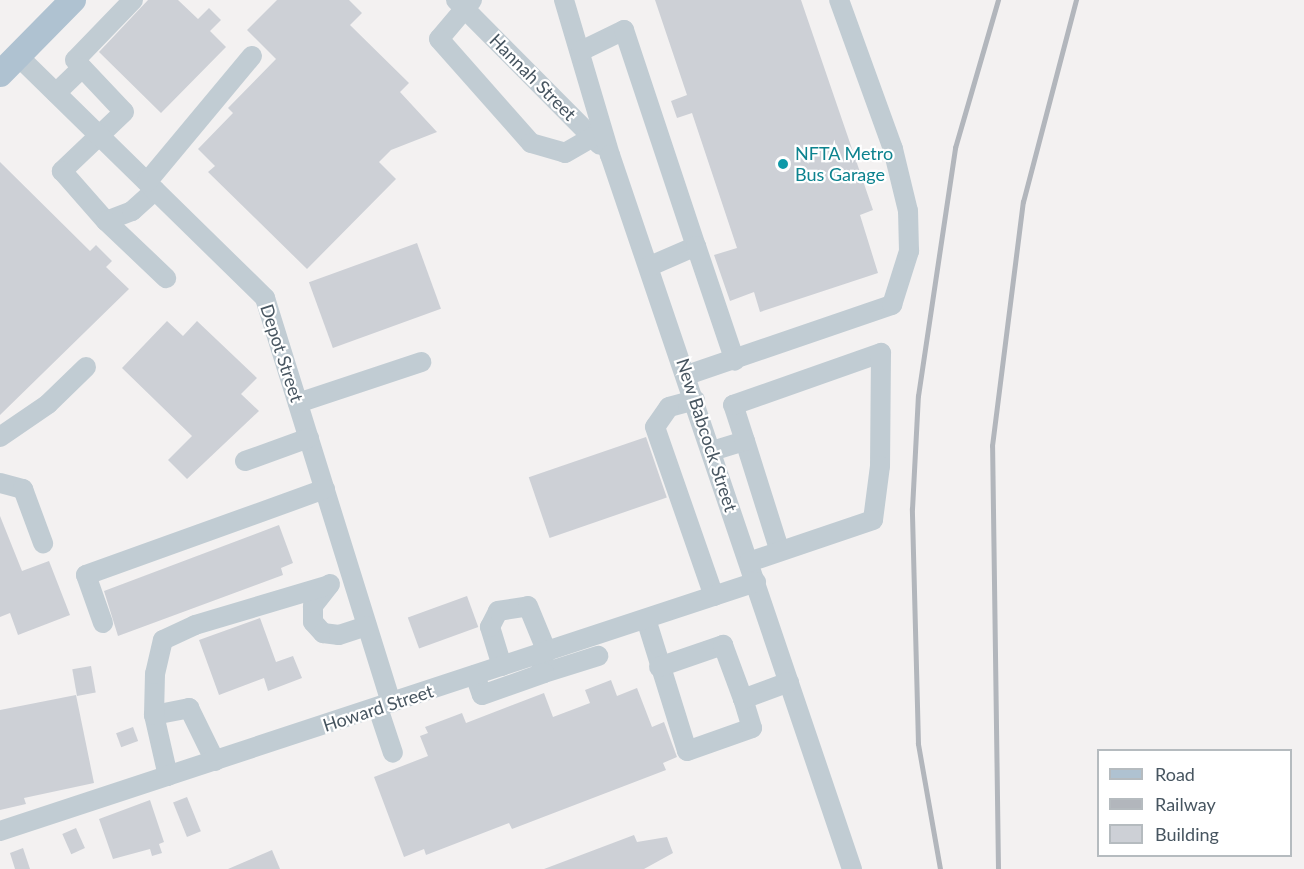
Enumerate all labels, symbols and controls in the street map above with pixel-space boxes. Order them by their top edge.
street label: Hannah Street [485,29,581,125]
place label: NFTA Metro Bus Garage [795,143,894,186]
marker: NFTA Metro Bus Garage [776,157,790,171]
street label: Depot Street [256,301,308,405]
street label: New Babcock Street [672,355,742,515]
street label: Howard Street [320,680,436,736]
legend [1097,749,1292,857]
text: Road [1155,763,1195,785]
text: Railway [1155,793,1216,815]
text: Building [1155,823,1219,845]

